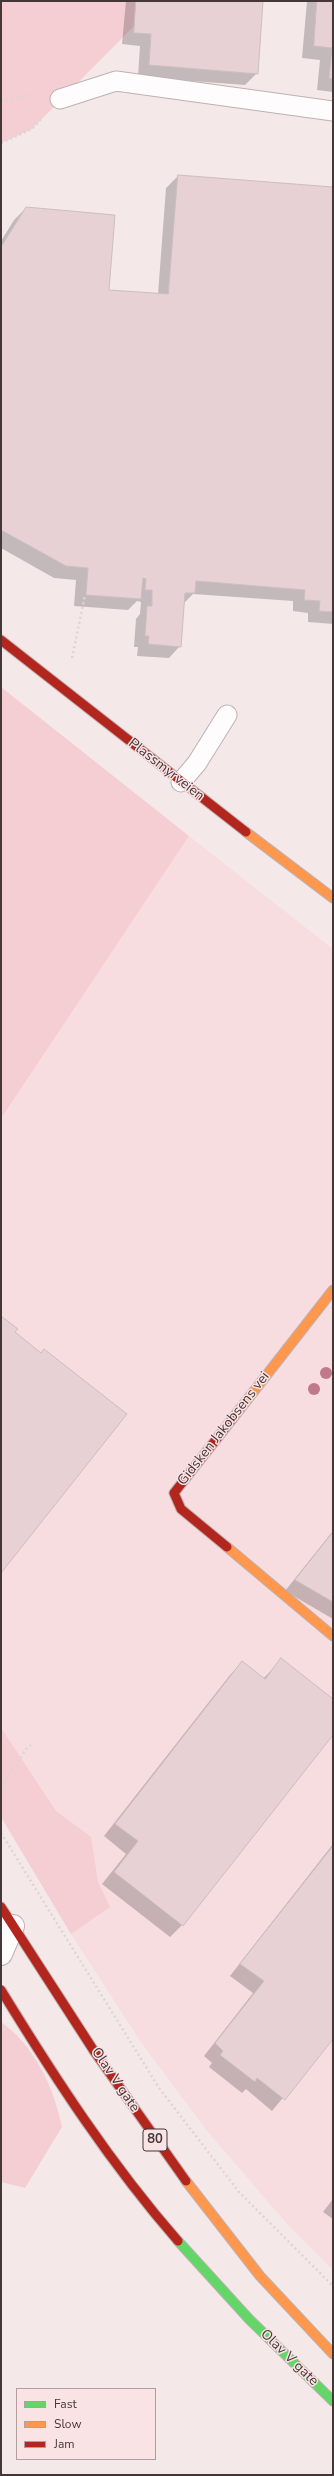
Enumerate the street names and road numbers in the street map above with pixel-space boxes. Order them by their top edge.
street label: Plassmyrveien [125,735,207,805]
street label: Gidsken Jakobsens vei [175,1369,273,1489]
street label: Olav V gate [87,2045,143,2115]
road number: 80 [143,2129,167,2151]
street label: Olav V gate [256,2326,322,2390]

